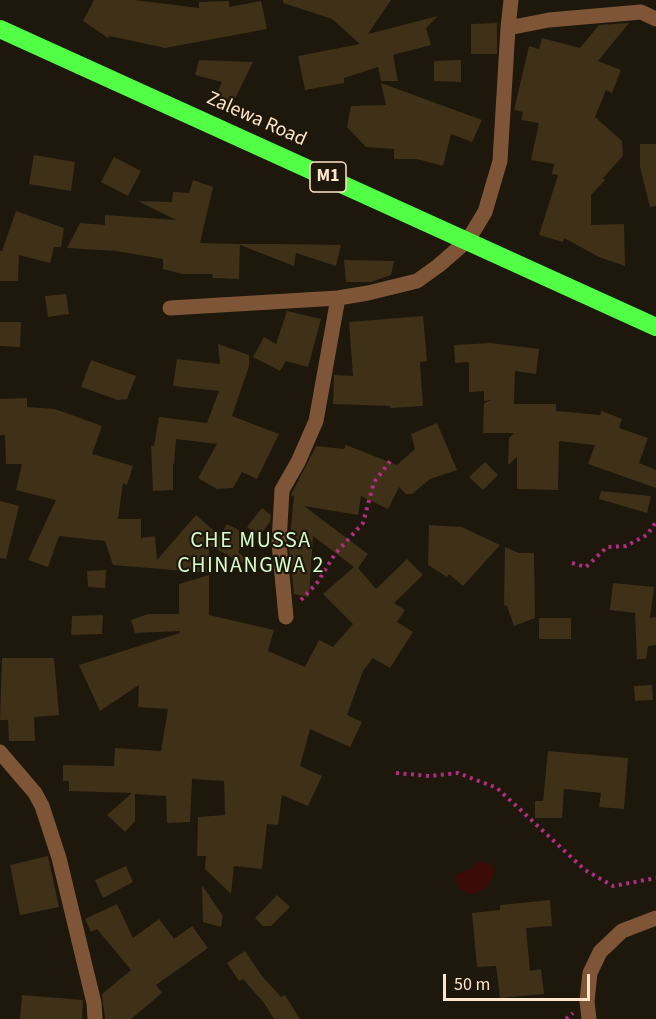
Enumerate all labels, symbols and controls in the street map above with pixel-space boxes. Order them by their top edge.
street label: Zalewa Road [202,87,310,153]
road number: M1 [310,162,346,192]
district label: CHE MUSSA CHINANGWA 2 [177,529,325,580]
scale bar [446,962,593,1000]
text: 50 m [454,972,490,997]

